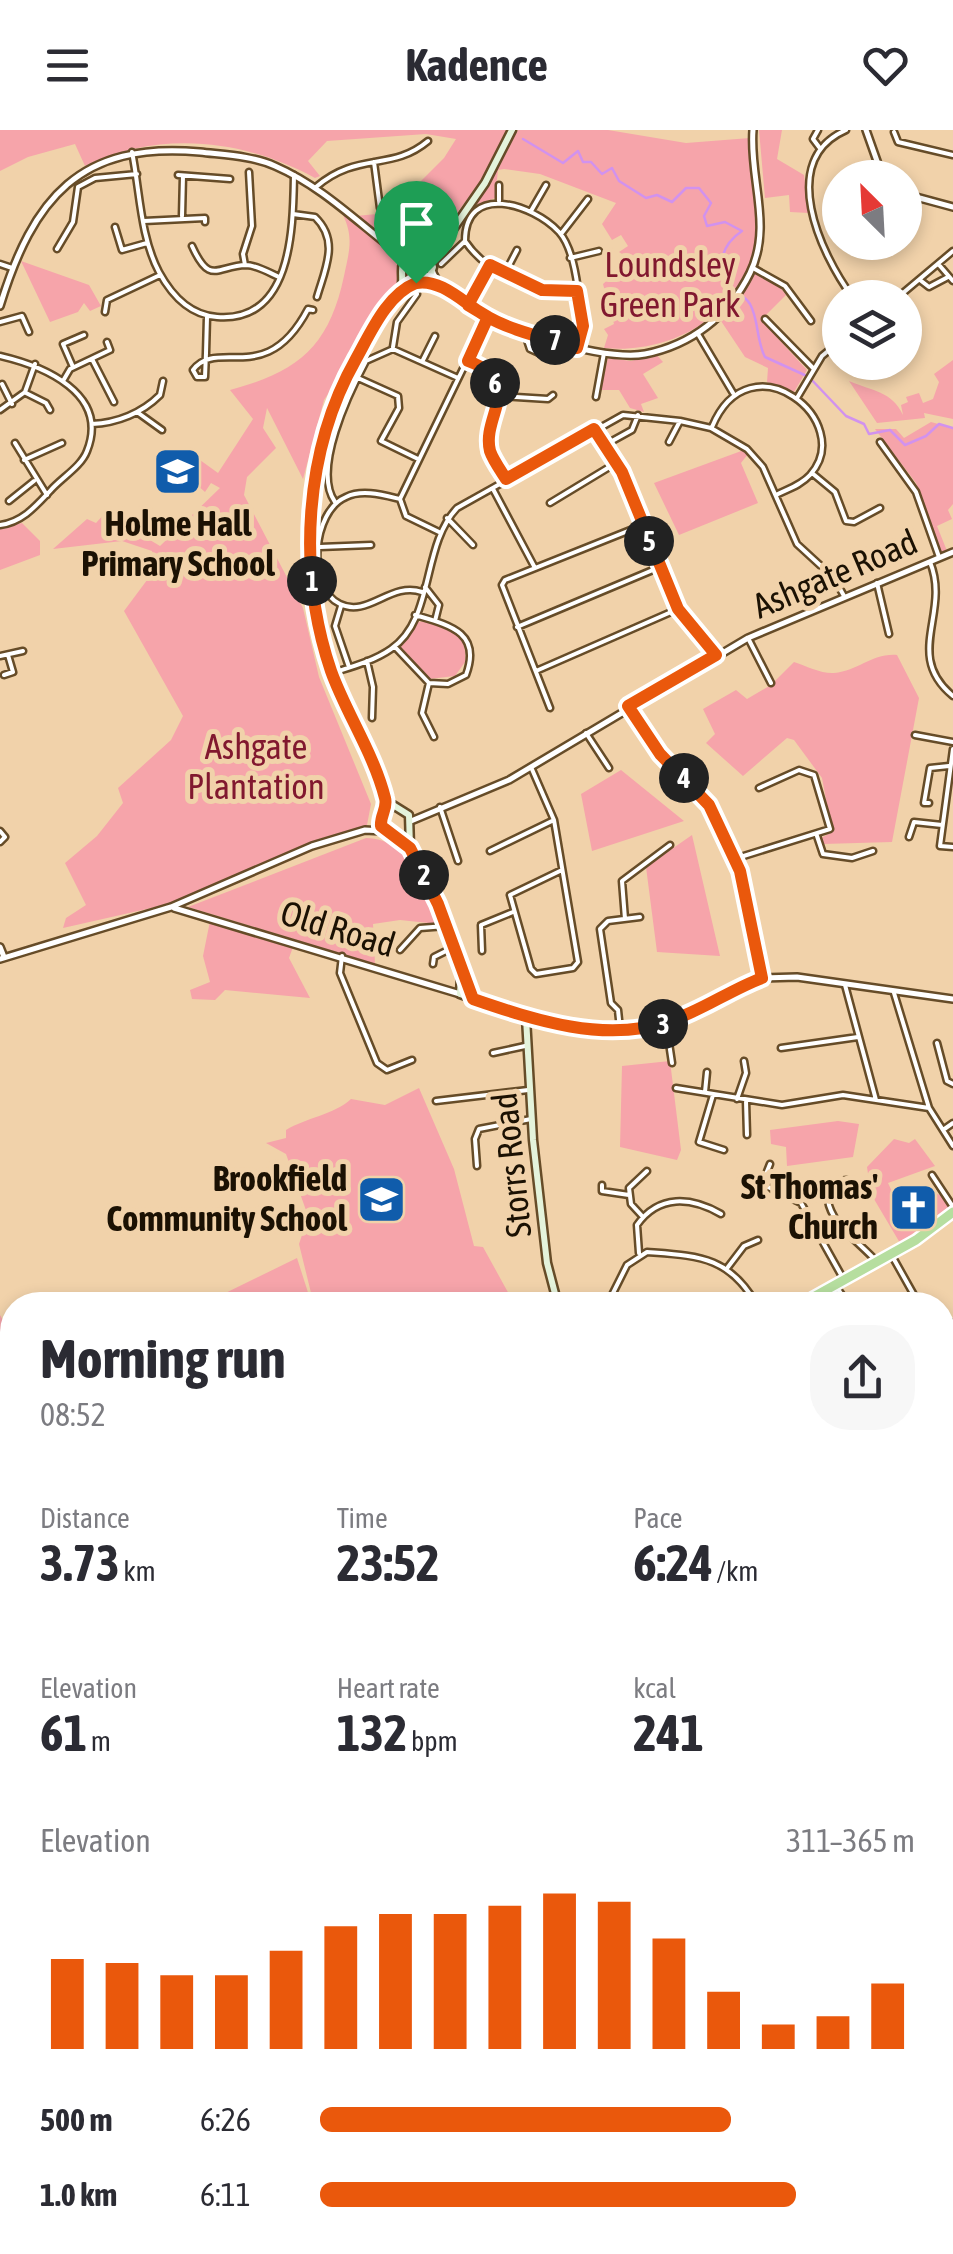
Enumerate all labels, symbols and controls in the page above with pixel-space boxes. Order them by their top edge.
icon: menu [40,38,95,93]
icon: heart [858,38,913,93]
text: Kadence [405,39,548,91]
north arrow [822,160,922,260]
map controls [822,160,922,380]
pin [374,181,459,284]
icon: arrive [389,196,444,251]
park label: Loundsley Green Park [600,244,740,324]
button: layers [822,280,922,380]
pin: 7 [530,315,580,365]
text: 7 [548,324,562,356]
pin: 6 [470,358,520,408]
text: 6 [488,367,502,399]
school or university icon: Holme Hall Primary School [152,446,204,498]
place label: Holme Hall Primary School [81,503,275,583]
pin: 5 [624,516,674,566]
street label: Ashgate Road [747,521,923,626]
text: 5 [642,525,656,557]
pin: 1 [287,556,337,606]
text: 1 [305,565,319,597]
park label: Ashgate Plantation [187,726,325,806]
pin: 4 [659,753,709,803]
text: 4 [677,762,691,794]
pin: 2 [399,850,449,900]
text: 2 [417,859,431,891]
street label: Old Road [276,892,400,964]
pin: 3 [638,999,688,1049]
text: 3 [656,1008,670,1040]
street label: Storrs Road [484,1091,539,1240]
place label: Brookfield Community School [106,1158,348,1238]
place label: St Thomas' Church [741,1166,878,1246]
school or university icon: Brookfield Community School [356,1173,408,1225]
church icon: St Thomas' Church [887,1181,939,1233]
button: share [810,1325,915,1430]
text: Morning run [40,1327,286,1390]
text: 08:52 [40,1396,106,1433]
text: Distance [40,1502,130,1534]
text: Time [337,1502,388,1534]
text: Pace [633,1502,683,1534]
text: 3.73 [40,1534,119,1592]
text: 23:52 [337,1534,440,1592]
text: 6:24 [633,1534,713,1592]
text: km [119,1555,156,1587]
text: /km [713,1555,759,1587]
text: Elevation [40,1672,137,1704]
text: Heart rate [337,1672,440,1704]
text: kcal [633,1672,676,1704]
text: 61 [40,1704,87,1762]
text: 132 [337,1704,407,1762]
text: 241 [633,1704,704,1762]
text: m [87,1725,111,1757]
text: bpm [407,1725,458,1757]
text: Elevation [40,1822,151,1859]
text: 311–365 m [786,1822,915,1859]
text: 500 m [40,2101,113,2138]
text: 6:26 [200,2101,251,2138]
text: 1.0 km [40,2176,117,2213]
text: 6:11 [200,2176,251,2213]

